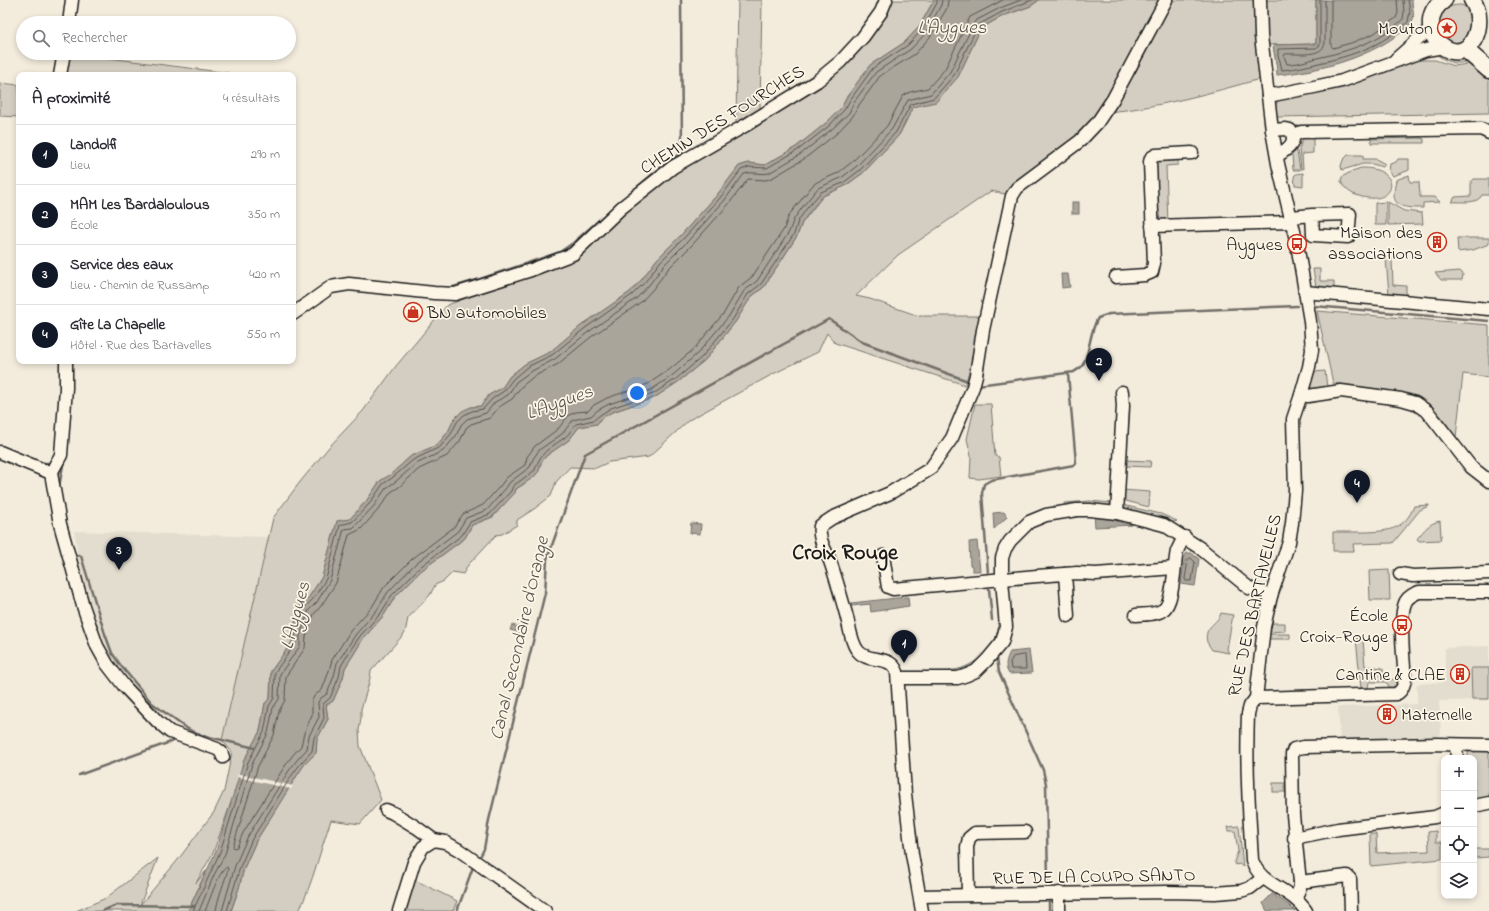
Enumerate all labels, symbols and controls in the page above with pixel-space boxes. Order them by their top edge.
water label: L'Aygues [918,15,987,43]
search box [16,16,296,60]
place label: Mouton [1378,17,1433,43]
place icon: Mouton [1436,17,1458,39]
icon: search [30,27,52,49]
text: Rechercher [62,27,127,49]
street label: CHEMIN DES FOURCHES [636,59,810,182]
text: À proximité [32,86,110,111]
text: 4 résultats [223,89,280,108]
text: Landolfi [70,134,119,156]
text: 1 [43,145,47,164]
text: 290 m [251,145,280,164]
text: Lieu [70,156,90,175]
text: MAM Les Bardaloulous [70,194,210,216]
text: 2 [42,205,48,224]
text: 350 m [248,205,280,224]
text: École [70,216,98,235]
place label: Maison des associations [1328,221,1423,268]
building icon: Maison des associations [1426,231,1448,253]
place label: Aygues [1226,233,1283,260]
bus stop icon: Aygues [1286,233,1308,255]
text: Service des eaux [70,254,173,276]
text: 3 [42,265,48,284]
text: 420 m [249,265,280,284]
text: Lieu · Chemin de Russamp [70,276,209,295]
shop icon: BN automobiles [402,301,424,323]
place label: BN automobiles [426,301,547,327]
text: Gîte La Chapelle [70,314,165,336]
text: 4 [42,325,48,344]
text: 550 m [246,325,280,344]
text: Hôtel · Rue des Bartavelles [70,336,212,355]
pin: 2 [1086,348,1112,381]
water label: L'Aygues [523,379,597,429]
your location [627,383,647,403]
pin: 4 [1344,470,1370,503]
street label: RUE DES BARTAVELLES [1222,512,1290,699]
water label: Canal Secondaire d'Orange [484,533,558,743]
pin: 3 [106,537,132,570]
district label: Croix Rouge [792,538,899,571]
water label: L'Aygues [274,579,319,653]
place label: École Croix-Rouge [1299,604,1389,652]
bus stop icon: École Croix-Rouge [1391,614,1413,636]
pin: 1 [891,630,917,663]
place label: Cantine & CLAE [1336,663,1446,689]
building icon: Cantine & CLAE [1449,663,1471,685]
building icon: Maternelle [1376,703,1398,725]
place label: Maternelle [1401,703,1473,729]
map controls [1441,755,1477,899]
button: + [1441,755,1477,791]
button: − [1441,791,1477,827]
button: locate [1441,827,1477,863]
street label: RUE DE LA COUPO SANTO [992,863,1196,893]
button: layers [1441,863,1477,899]

